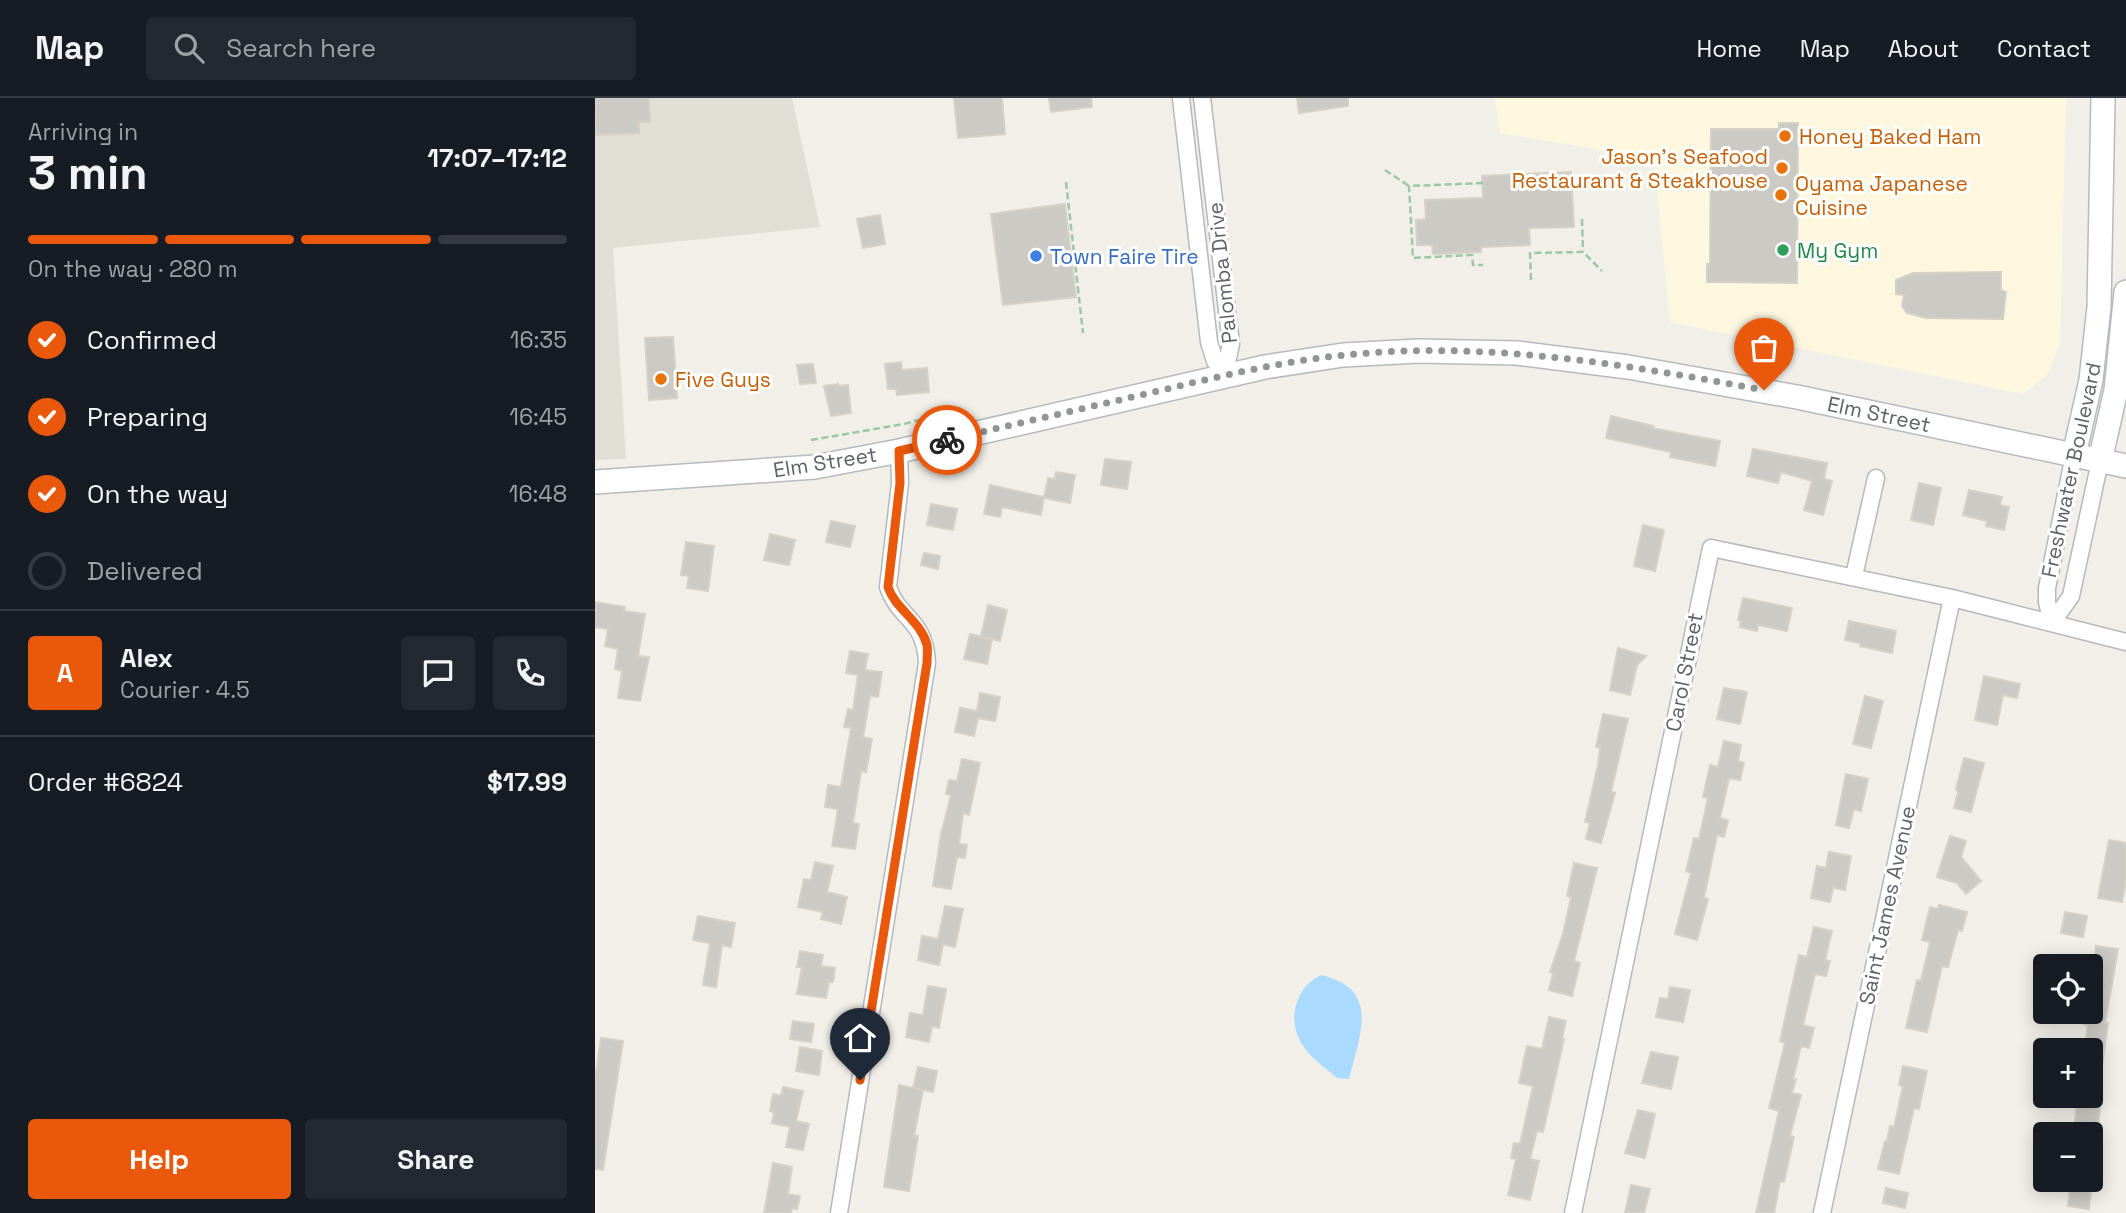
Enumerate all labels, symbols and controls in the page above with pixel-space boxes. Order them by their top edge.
search box [146,17,636,80]
text: Map [35,27,104,69]
icon: search [170,29,208,67]
text: Search here [226,31,376,65]
text: Home [1696,33,1762,64]
text: Map [1800,33,1850,64]
text: About [1888,33,1959,64]
text: Contact [1997,33,2091,64]
text: Arriving in [28,117,138,147]
place label: Honey Baked Ham [1799,123,1981,150]
marker: Honey Baked Ham [1777,128,1793,144]
text: 17:07–17:12 [427,141,567,175]
place label: Jason's Seafood Restaurant & Steakhouse [1512,143,1768,194]
text: 3 min [28,144,148,202]
marker: Jason's Seafood Restaurant & Steakhouse [1774,160,1790,176]
place label: Oyama Japanese Cuisine [1795,170,1968,221]
marker: Oyama Japanese Cuisine [1773,187,1789,203]
street label: Palomba Drive [1201,201,1243,345]
place label: My Gym [1797,237,1878,264]
marker: My Gym [1775,242,1791,258]
place label: Town Faire Tire [1050,243,1199,270]
marker: Town Faire Tire [1028,248,1044,264]
text: On the way · 280 m [28,254,238,284]
pin [1734,318,1794,390]
icon: check [28,321,66,359]
text: Confirmed [87,323,217,357]
text: 16:35 [510,325,567,355]
icon: bag [1745,329,1783,367]
street label: Freshwater Boulevard [2035,360,2107,580]
place label: Five Guys [675,366,771,393]
marker: Five Guys [653,371,669,387]
street label: Elm Street [1825,390,1933,438]
icon: check [28,398,66,436]
text: Preparing [87,400,208,434]
text: 16:45 [509,402,567,432]
courier [912,405,982,475]
icon: bike [928,421,966,459]
street label: Elm Street [771,440,879,484]
icon: check [28,475,66,513]
text: On the way [87,477,228,511]
text: 16:48 [509,479,567,509]
text: Delivered [87,554,203,588]
street label: Carol Street [1659,610,1709,734]
button: chat [401,636,475,710]
button: phone [493,636,567,710]
text: Alex [120,641,173,675]
text: A [57,656,73,690]
text: Courier · 4.5 [120,675,250,705]
text: Order #6824 [28,765,183,799]
text: $17.99 [487,765,567,799]
street label: Saint James Avenue [1853,803,1921,1007]
map controls [2033,954,2103,1192]
button: locate [2033,954,2103,1024]
pin [830,1008,890,1080]
icon: home [841,1019,879,1057]
button: + [2033,1038,2103,1108]
button: Help [28,1119,291,1199]
button: Share [305,1119,567,1199]
button: − [2033,1122,2103,1192]

